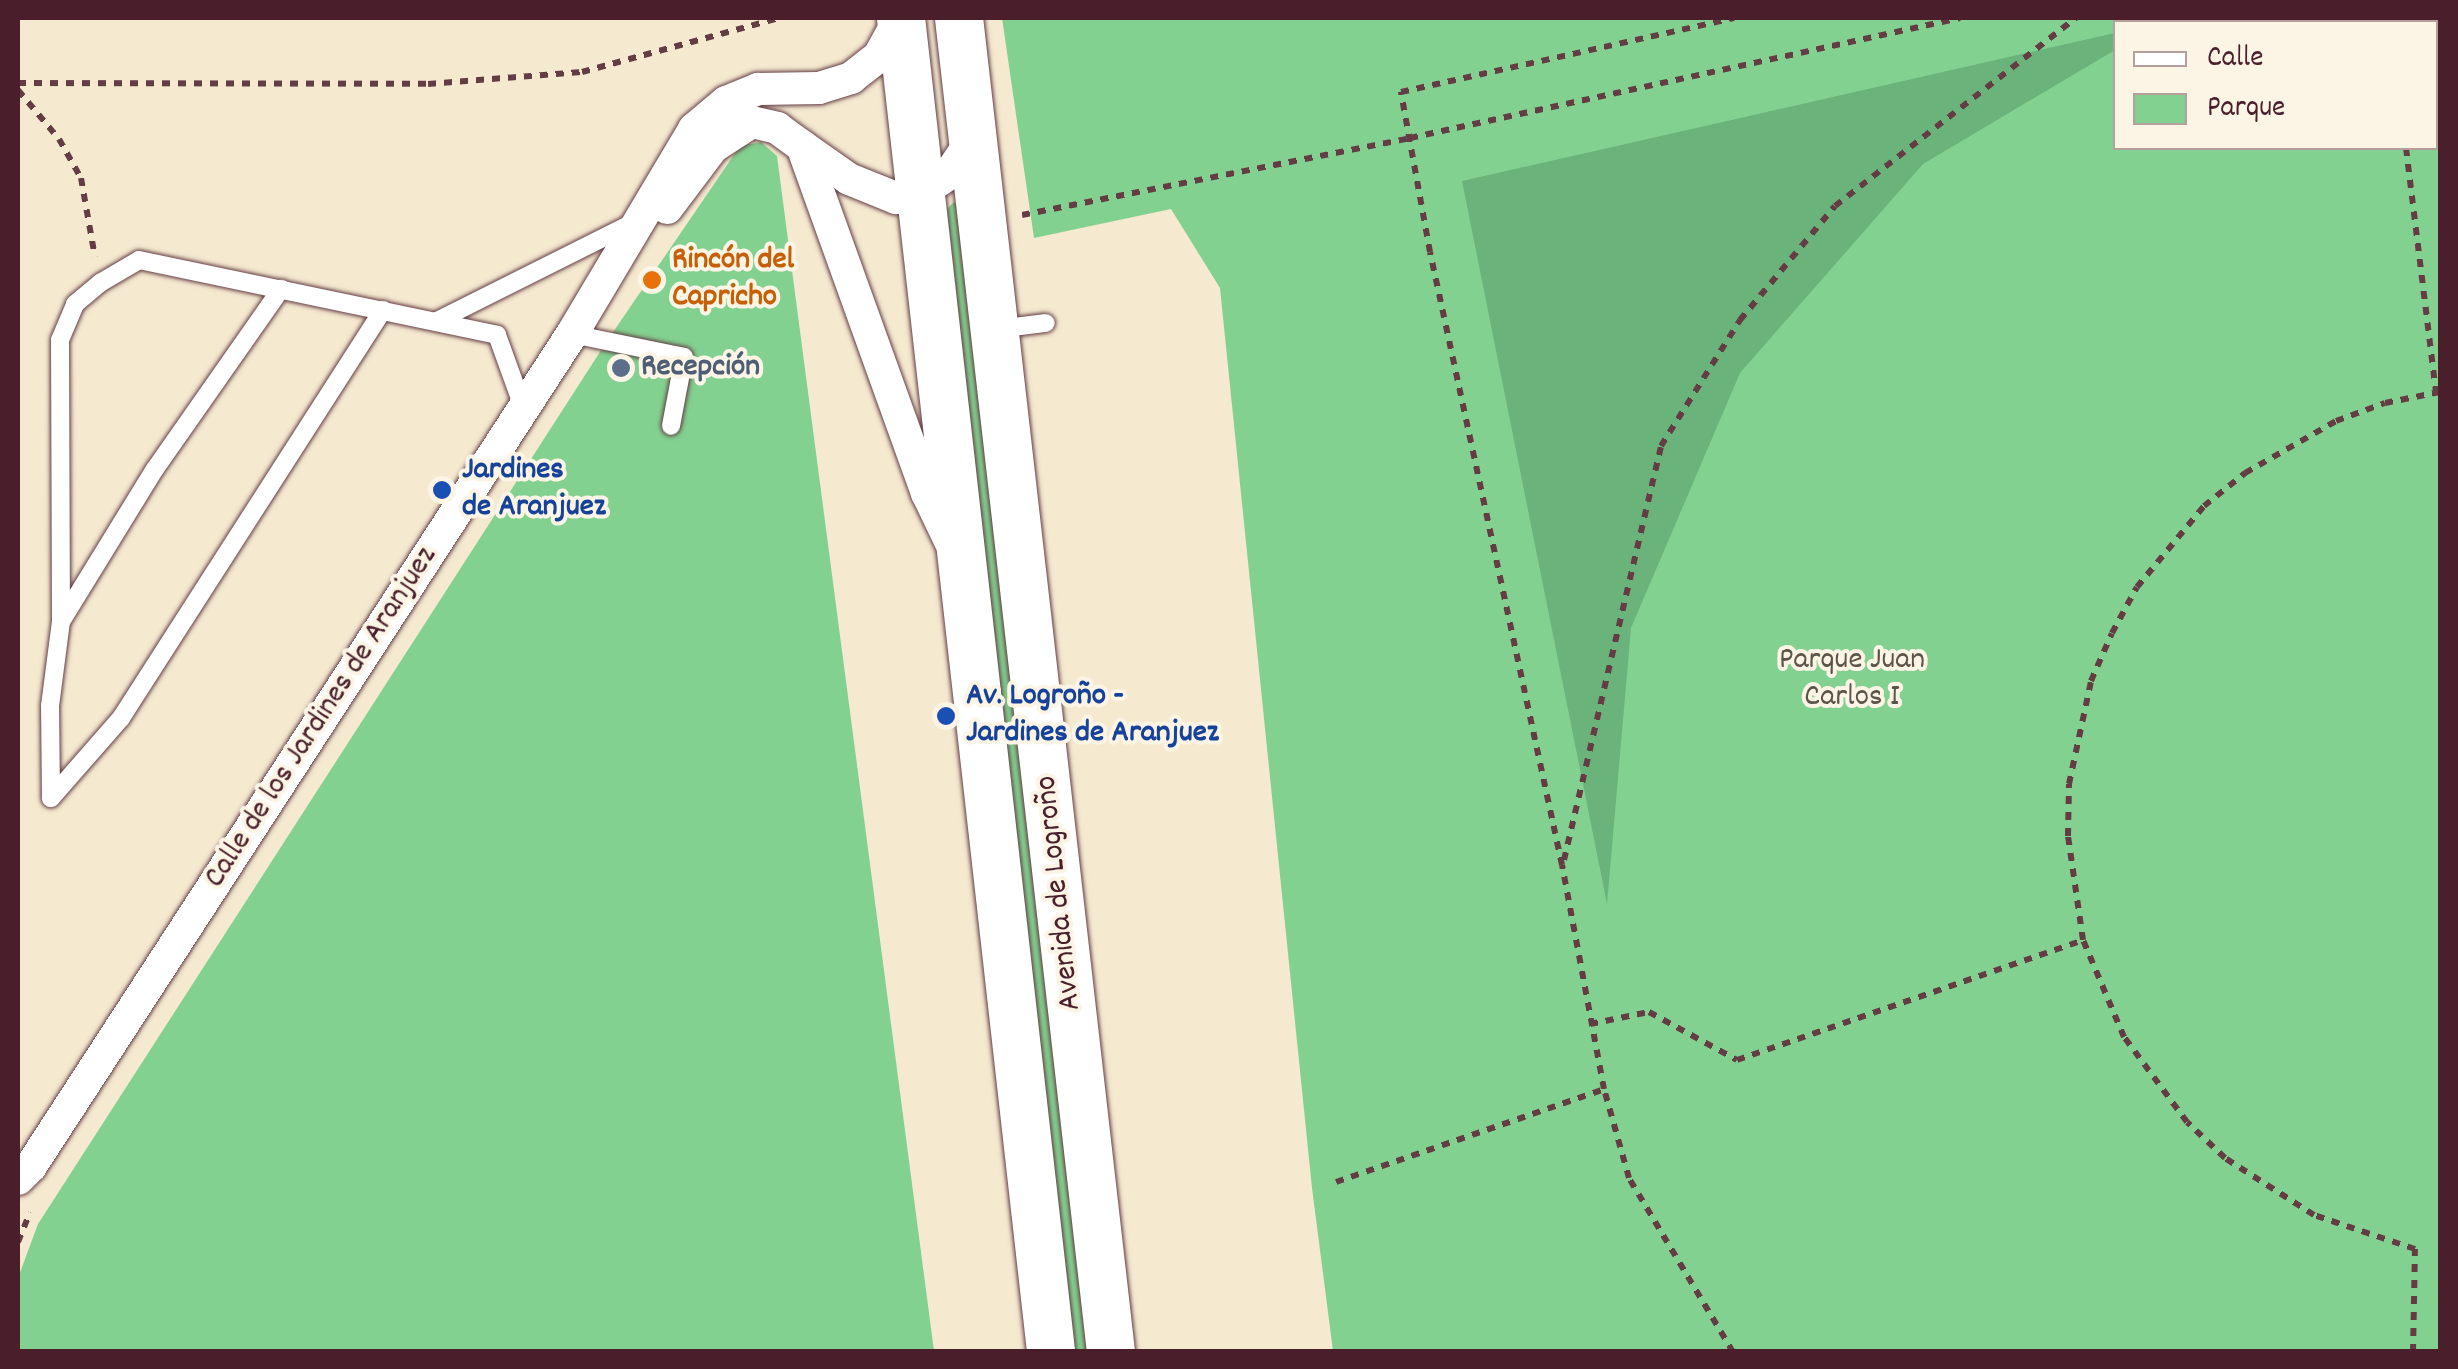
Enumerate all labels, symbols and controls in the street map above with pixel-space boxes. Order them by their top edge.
legend [2113,20,2438,150]
text: Calle [2207,38,2263,81]
text: Parque [2207,88,2285,131]
place label: Rincón del Capricho [672,243,794,318]
marker: Rincón del Capricho [641,269,663,291]
place label: Recepción [641,349,760,387]
marker: Recepción [610,357,632,379]
place label: Jardines de Aranjuez [462,453,606,528]
marker: Jardines de Aranjuez [431,479,453,501]
street label: Calle de los Jardines de Aranjuez [197,540,447,896]
park label: Parque Juan Carlos I [1779,643,1925,718]
place label: Av. Logroño - Jardines de Aranjuez [966,679,1219,754]
marker: Av. Logroño - Jardines de Aranjuez [935,705,957,727]
street label: Avenida de Logroño [1029,774,1091,1012]

